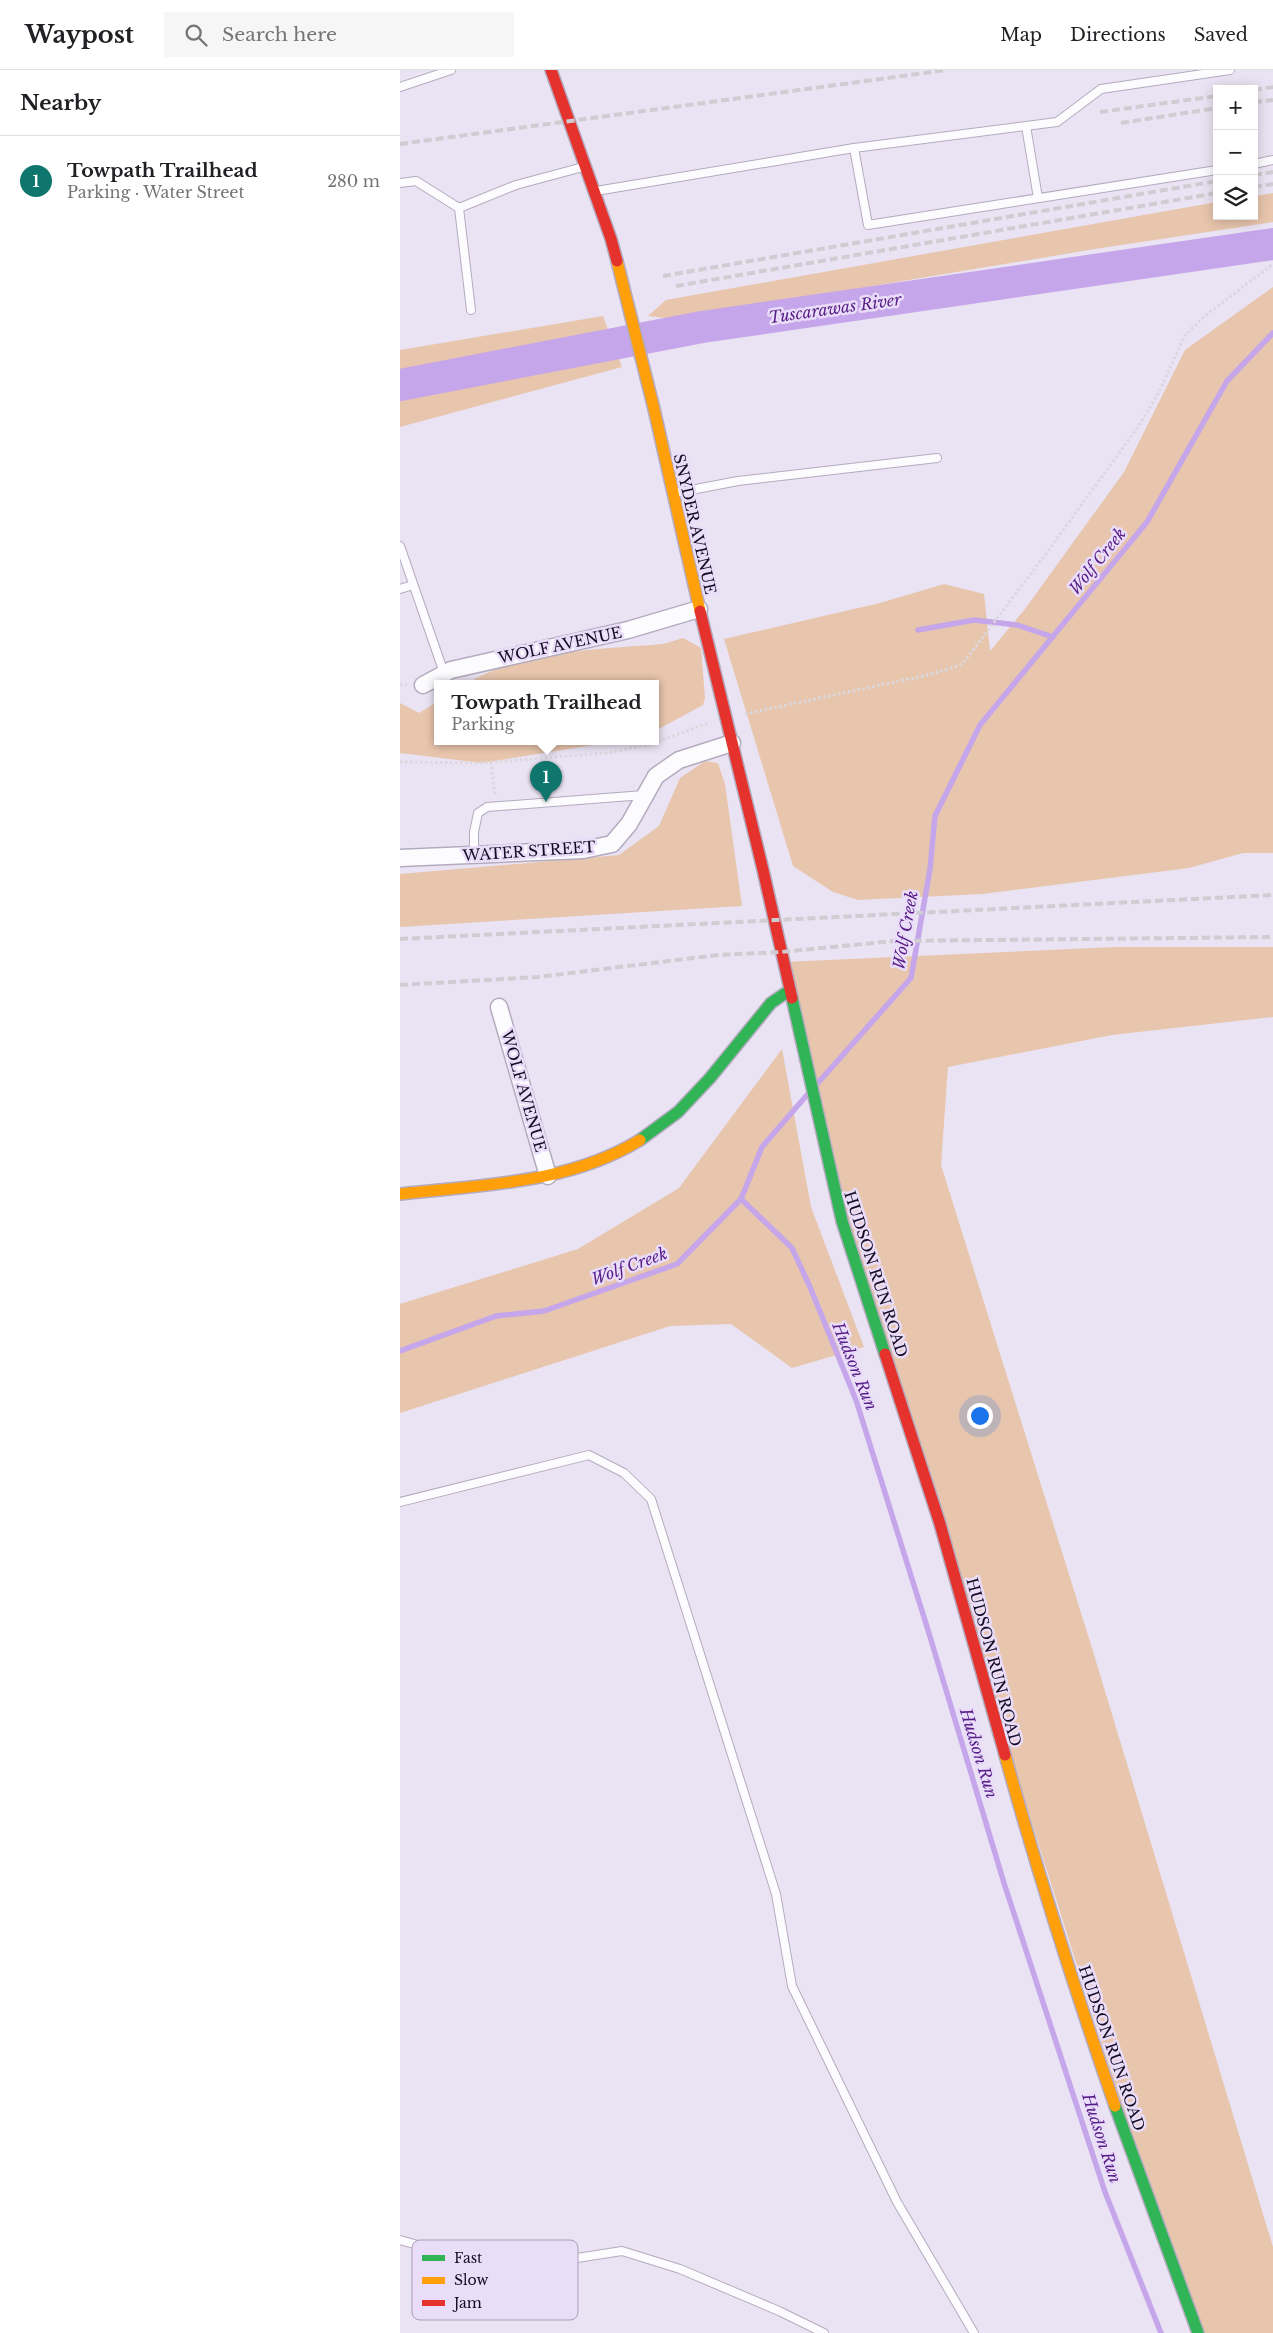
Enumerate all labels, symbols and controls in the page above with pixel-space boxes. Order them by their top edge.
search box [164,12,514,57]
text: Waypost [25,20,134,49]
icon: search [182,21,210,49]
text: Search here [222,23,337,46]
text: Map [1000,24,1042,46]
text: Directions [1070,24,1166,46]
text: Saved [1194,24,1248,46]
map controls [1213,85,1258,220]
button: + [1213,85,1258,130]
text: Nearby [20,90,101,116]
button: − [1213,130,1258,175]
text: Towpath Trailhead [67,159,258,182]
text: 1 [33,171,39,191]
text: 280 m [327,171,380,191]
button: layers [1213,175,1258,220]
text: Parking · Water Street [67,182,245,202]
water label: Tuscarawas River [767,289,903,327]
street label: SNYDER AVENUE [670,452,720,596]
water label: Wolf Creek [1064,524,1130,598]
street label: WOLF AVENUE [495,623,624,668]
popup [434,680,659,745]
text: Towpath Trailhead [451,691,642,714]
text: Parking [451,714,514,734]
pin: 1 [530,761,562,802]
street label: WATER STREET [461,837,596,865]
water label: Wolf Creek [888,889,922,971]
street label: WOLF AVENUE [497,1027,551,1154]
street label: HUDSON RUN ROAD [840,1188,912,1360]
water label: Wolf Creek [588,1243,670,1289]
water label: Hudson Run [828,1318,882,1413]
your location [967,1403,993,1429]
street label: HUDSON RUN ROAD [962,1576,1026,1748]
water label: Hudson Run [956,1705,1002,1800]
street label: HUDSON RUN ROAD [1075,1963,1149,2133]
water label: Hudson Run [1078,2090,1126,2185]
legend [412,2240,578,2320]
text: Fast [454,2249,483,2267]
text: Slow [454,2271,488,2289]
text: Jam [452,2294,482,2312]

